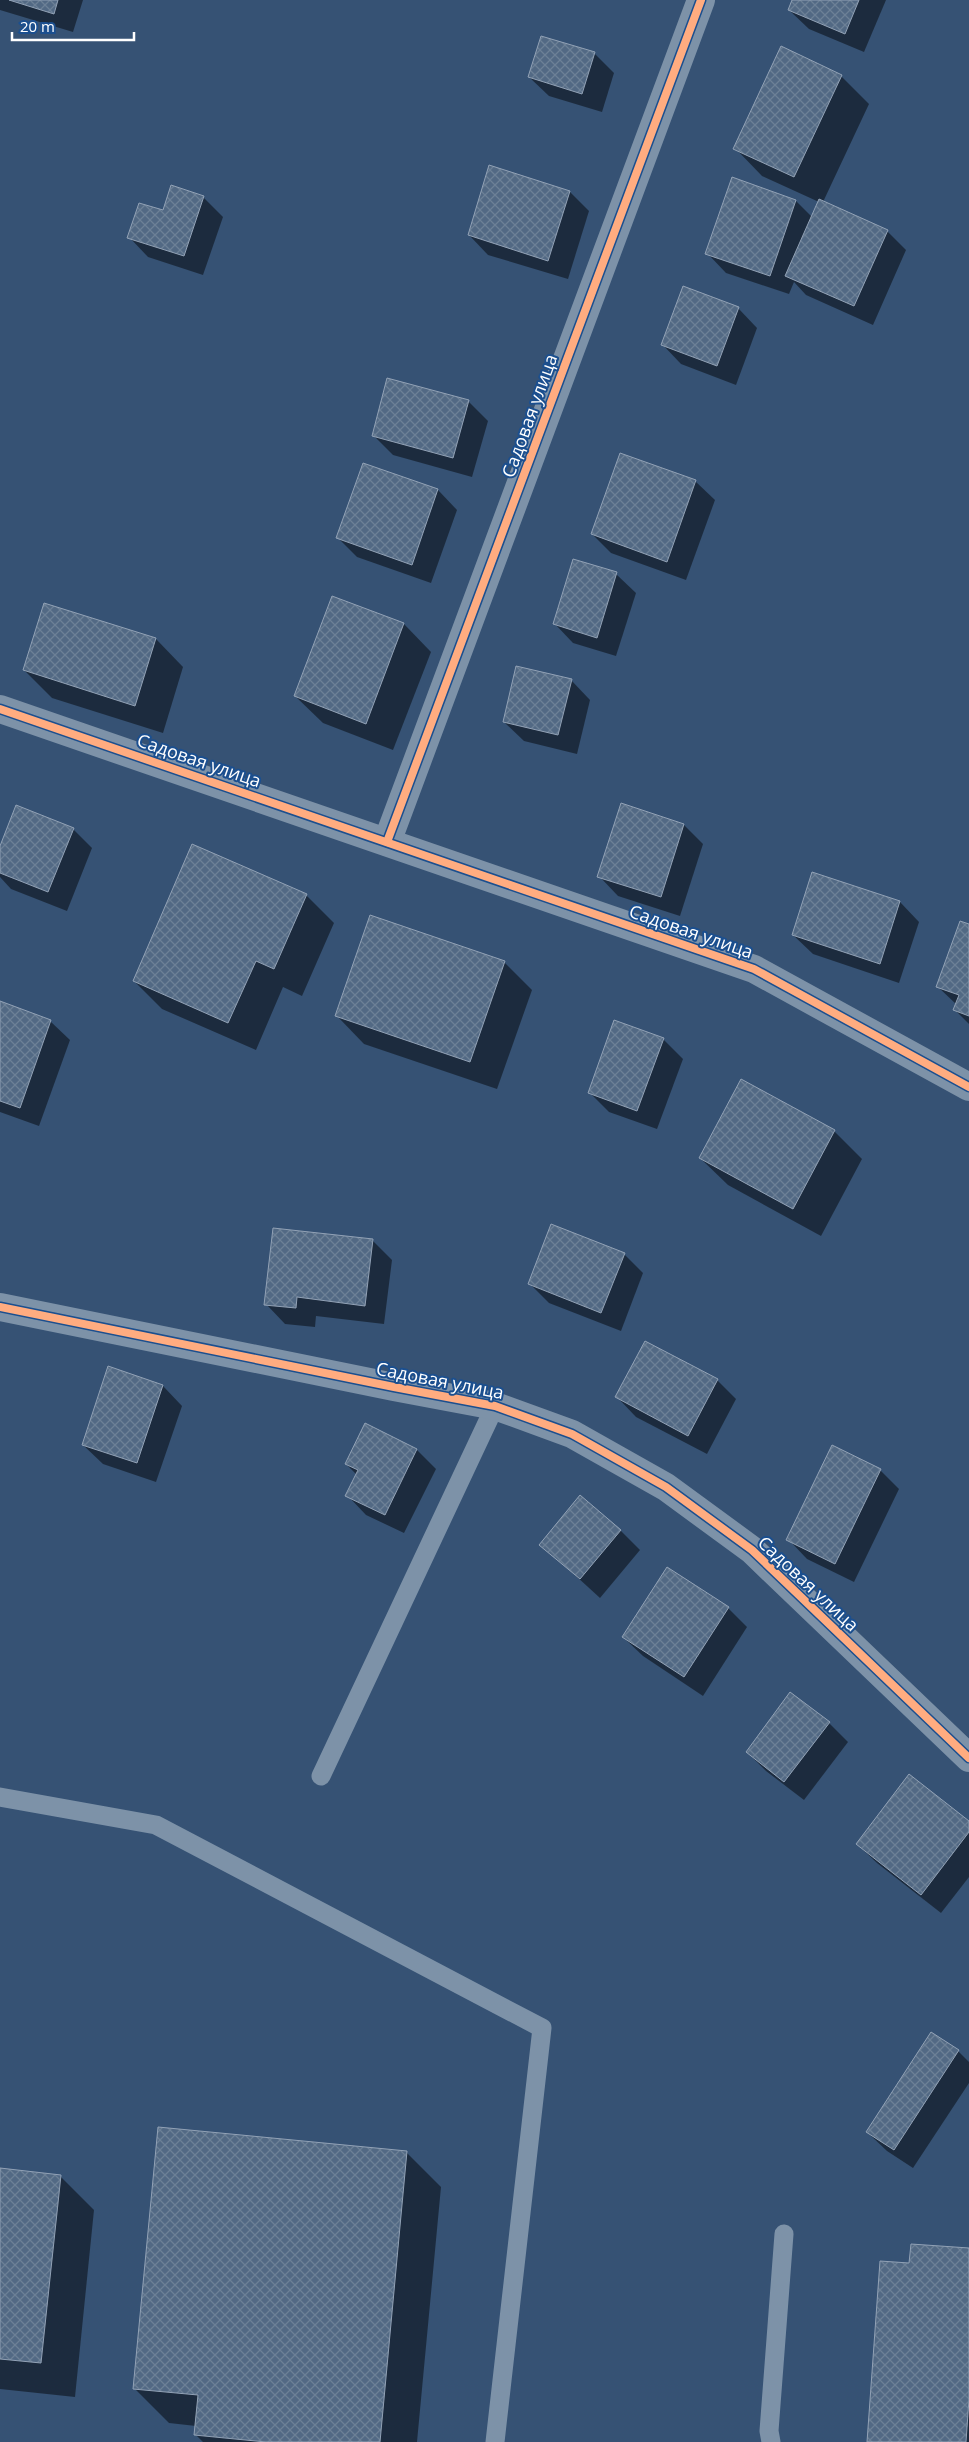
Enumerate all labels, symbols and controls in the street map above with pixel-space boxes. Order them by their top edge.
scale bar [12,10,135,42]
text: 20 m [20,16,55,36]
street label: Садовая улица [496,351,562,481]
street label: Садовая улица [134,728,264,792]
street label: Садовая улица [626,899,756,963]
street label: Садовая улица [374,1356,506,1404]
street label: Садовая улица [753,1530,864,1636]

